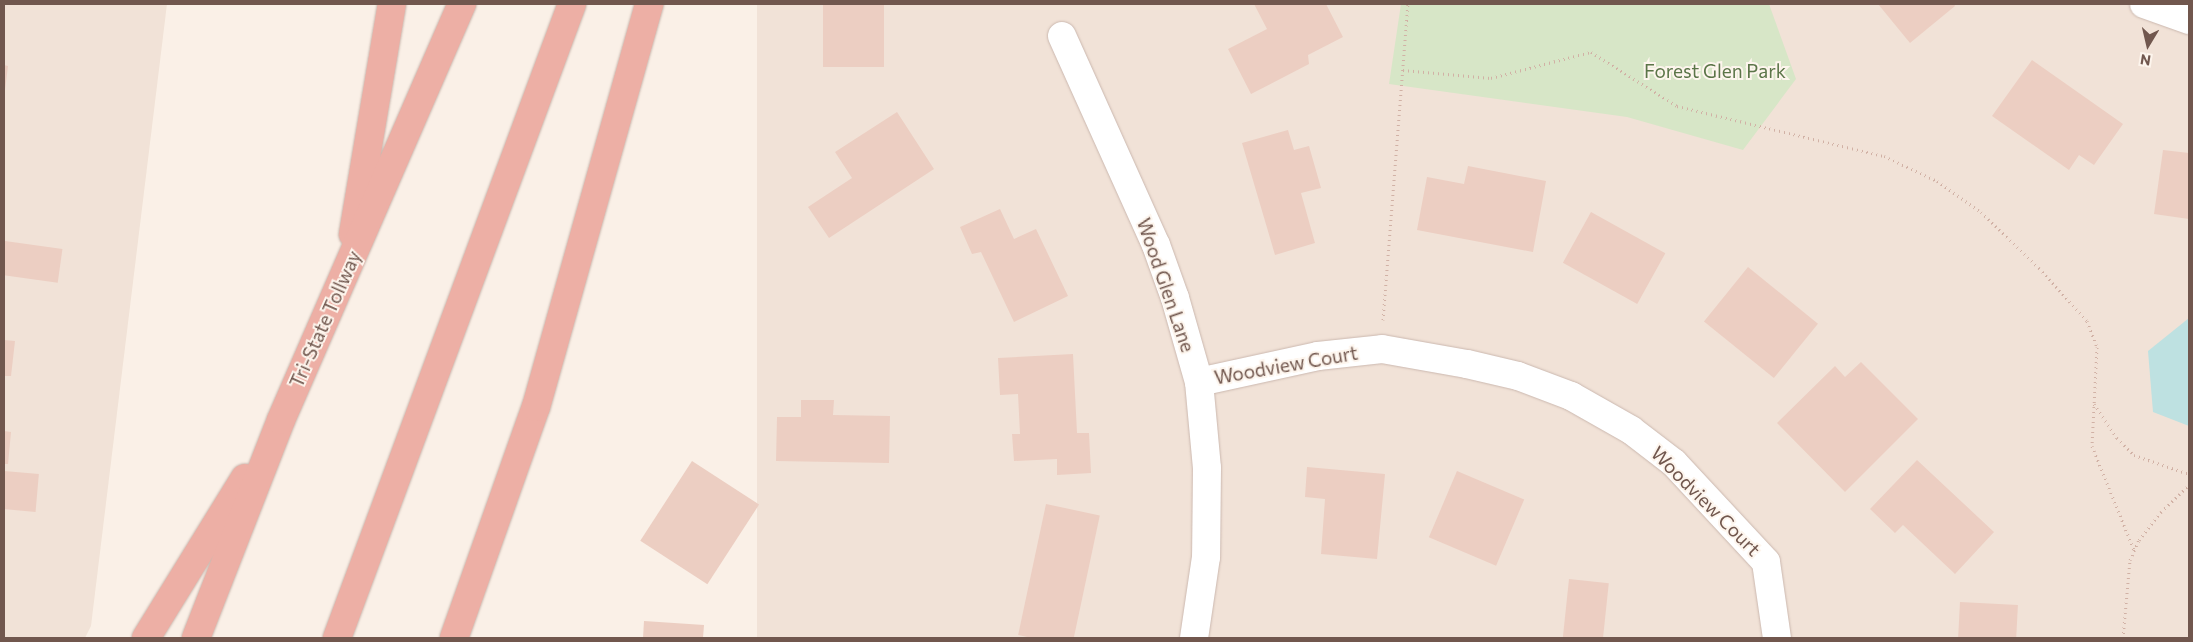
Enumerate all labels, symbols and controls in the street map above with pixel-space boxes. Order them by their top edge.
north arrow [2123,20,2173,70]
text: N [2139,51,2152,70]
park label: Forest Glen Park [1644,60,1786,82]
street label: Wood Glen Lane [1132,215,1200,355]
street label: Tri-State Tollway [285,247,365,391]
street label: Woodview Court [1212,341,1360,389]
street label: Woodview Court [1647,442,1765,560]

